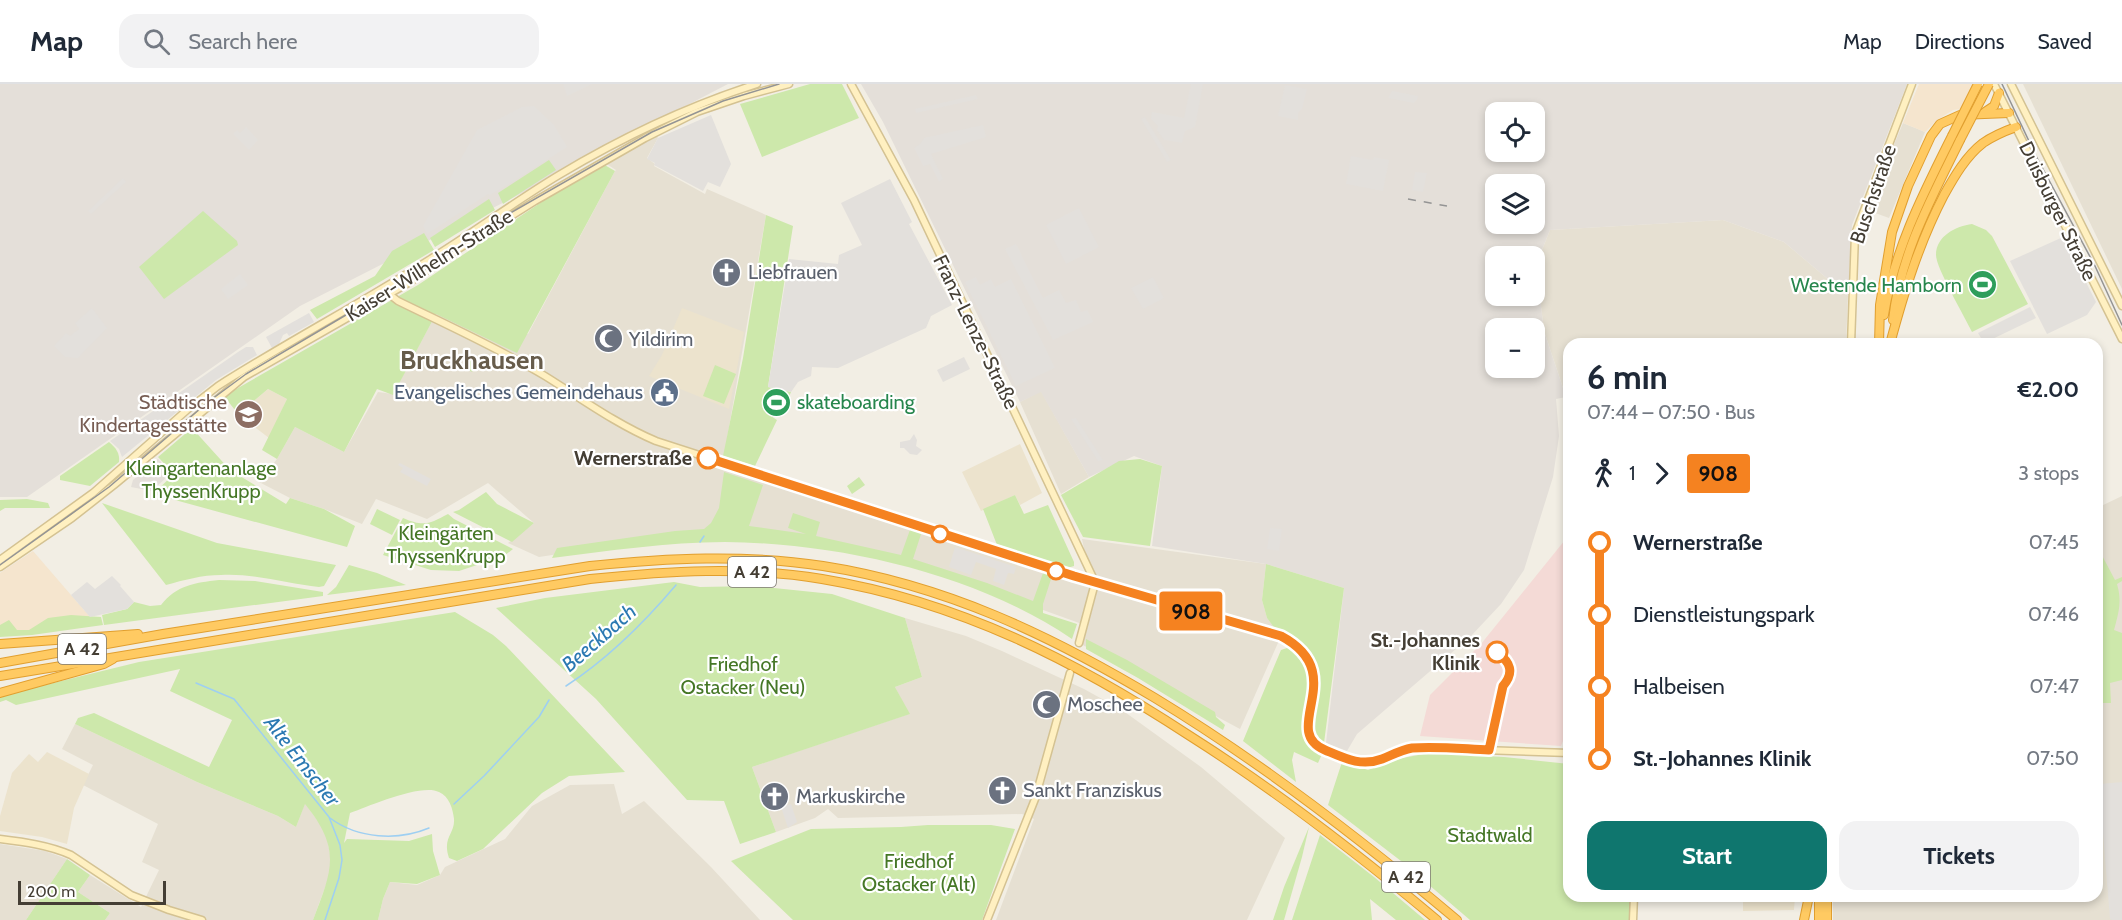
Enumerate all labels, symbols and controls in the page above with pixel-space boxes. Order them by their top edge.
search box [119,14,539,68]
text: Map [30,24,83,58]
icon: search [140,25,173,58]
text: Search here [188,28,297,55]
text: Map [1843,29,1882,54]
text: Directions [1915,29,2004,54]
text: Saved [2037,29,2092,54]
map controls [1485,102,1545,378]
button: locate [1485,102,1545,162]
street label: Duisburger Straße [2014,138,2102,284]
street label: Buschstraße [1845,141,1901,247]
button: layers [1485,174,1545,234]
street label: Kaiser-Wilhelm-Straße [341,204,517,326]
button: + [1485,246,1545,306]
street label: Franz-Lenze-Straße [928,251,1024,413]
church icon: Liebfrauen [711,256,743,288]
place label: Liebfrauen [748,260,838,284]
sports icon: Westende Hamborn [1967,269,1999,301]
place label: Westende Hamborn [1791,273,1962,297]
button: − [1485,318,1545,378]
mosque icon: Yildirim [592,323,624,355]
place label: Yildirim [628,327,693,351]
district label: Bruckhausen [400,344,544,376]
text: 6 min [1587,357,1668,397]
public building icon: Evangelisches Gemeindehaus [648,376,680,408]
text: €2.00 [2018,376,2079,403]
place label: Evangelisches Gemeindehaus [394,380,643,404]
sports icon: skateboarding [760,386,792,418]
place label: Städtische Kindertagesstätte [79,390,227,437]
place label: skateboarding [797,390,916,414]
school or university icon: Städtische Kindertagesstätte [232,398,264,430]
text: 07:44 – 07:50 · Bus [1587,400,1755,424]
place label: Wernerstraße [574,446,692,470]
marker: Wernerstraße [697,447,719,469]
park label: Kleingartenanlage ThyssenKrupp [126,456,276,503]
icon: walk [1587,457,1620,490]
icon: forward [1645,457,1678,490]
text: 1 [1629,461,1636,485]
text: 908 [1699,461,1738,486]
text: 3 stops [2018,461,2079,485]
park label: Kleingärten ThyssenKrupp [386,521,506,568]
unlabelled marker [931,525,949,543]
text: Wernerstraße [1633,529,1763,556]
text: 07:45 [2029,530,2079,554]
road number: A 42 [728,557,776,587]
unlabelled marker [1047,562,1065,580]
line badge: 908 [1156,592,1226,630]
water label: Beeckbach [556,599,641,677]
text: 908 [1171,599,1211,624]
text: Dienstleistungspark [1633,601,1815,628]
text: 07:46 [2028,602,2079,626]
place label: St.-Johannes Klinik [1370,628,1480,675]
road number: A 42 [58,634,106,664]
marker: St.-Johannes Klinik [1486,641,1508,663]
park label: Friedhof Ostacker (Neu) [681,652,805,699]
text: Halbeisen [1633,673,1725,700]
text: 07:47 [2029,674,2079,698]
mosque icon: Moschee [1030,688,1062,720]
place label: Moschee [1067,692,1143,716]
water label: Alte Emscher [259,710,346,812]
text: St.-Johannes Klinik [1633,745,1812,772]
text: 07:50 [2026,746,2079,770]
church icon: Sankt Franziskus [986,774,1018,806]
place label: Sankt Franziskus [1023,778,1162,802]
church icon: Markuskirche [759,780,791,812]
place label: Markuskirche [796,784,905,808]
button: Start [1587,821,1827,890]
button: Tickets [1839,821,2079,890]
park label: Stadtwald [1447,823,1533,847]
park label: Friedhof Ostacker (Alt) [862,849,976,896]
road number: A 42 [1382,862,1430,892]
scale bar [18,878,166,906]
text: 200 m [27,882,75,901]

